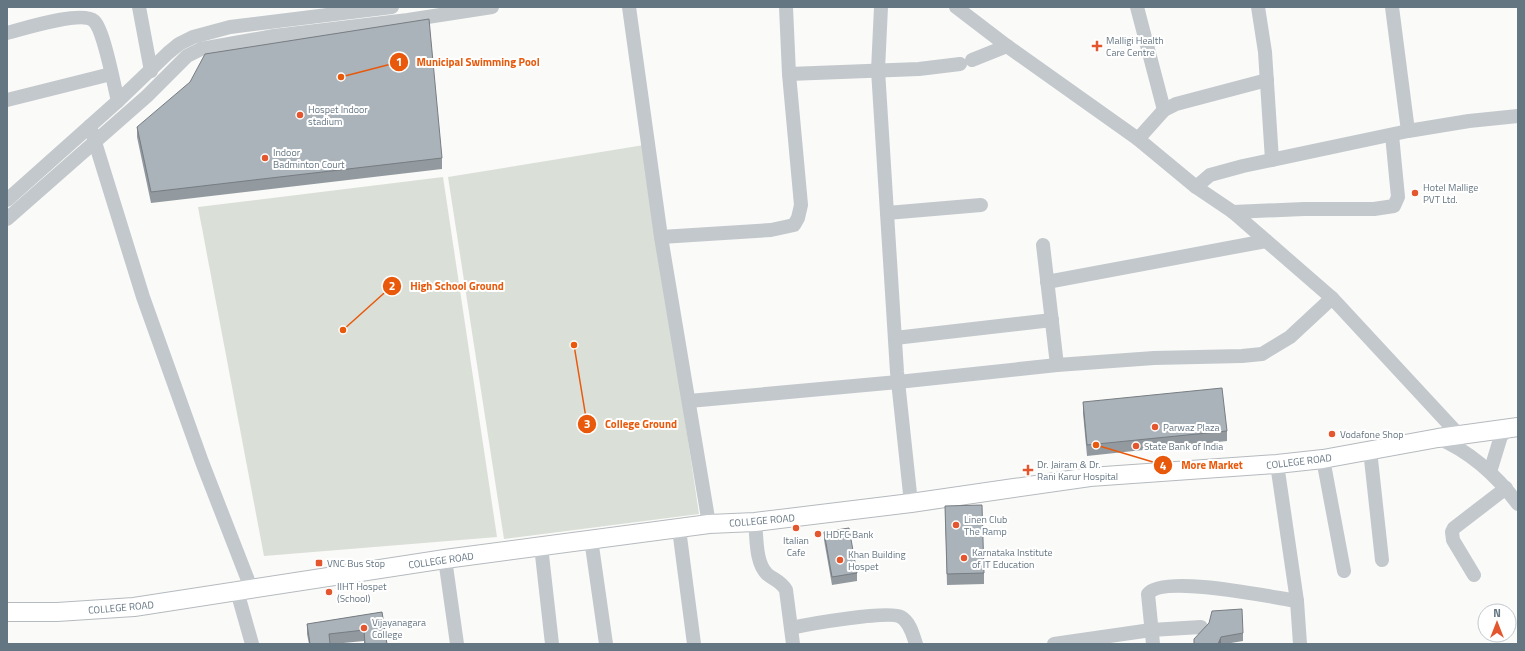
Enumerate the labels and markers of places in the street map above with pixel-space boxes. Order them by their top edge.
place label: Malligi Health Care Centre [1106,33,1164,60]
marker: Malligi Health Care Centre [1091,40,1103,52]
callout: Municipal Swimming Pool [389,50,548,73]
place label: Hospet Indoor stadium [308,102,368,129]
marker: Hospet Indoor stadium [295,110,305,120]
place label: Indoor Badminton Court [273,145,345,172]
marker: Indoor Badminton Court [260,153,270,163]
place label: Hotel Mallige PVT Ltd. [1423,180,1478,207]
marker: Hotel Mallige PVT Ltd. [1410,188,1420,198]
callout: High School Ground [382,274,511,297]
callout: College Ground [577,413,685,436]
place label: Parwaz Plaza [1163,420,1220,435]
marker: Parwaz Plaza [1150,422,1160,432]
place label: Vodafone Shop [1340,427,1404,442]
marker: Vodafone Shop [1327,429,1337,439]
place label: State Bank of India [1144,439,1223,454]
marker: State Bank of India [1131,441,1141,451]
callout: More Market [1153,454,1251,477]
place label: Dr. Jairam & Dr. Rani Karur Hospital [1037,457,1118,484]
marker: Dr. Jairam & Dr. Rani Karur Hospital [1022,464,1034,476]
place label: Linen Club The Ramp [964,512,1007,539]
marker: Linen Club The Ramp [951,520,961,530]
marker: Italian Cafe [791,523,801,533]
place label: HDFC Bank [826,527,874,542]
marker: HDFC Bank [813,529,823,539]
place label: Italian Cafe [783,533,809,560]
place label: Karnataka Institute of IT Education [972,545,1053,572]
place label: Khan Building Hospet [848,547,906,574]
marker: Karnataka Institute of IT Education [959,553,969,563]
marker: Khan Building Hospet [835,555,845,565]
place label: VNC Bus Stop [327,556,385,571]
marker: VNC Bus Stop [314,558,324,568]
place label: IIHT Hospet (School) [337,579,387,606]
marker: IIHT Hospet (School) [324,587,334,597]
place label: Vijayanagara College [372,615,426,642]
marker: Vijayanagara College [359,623,369,633]

